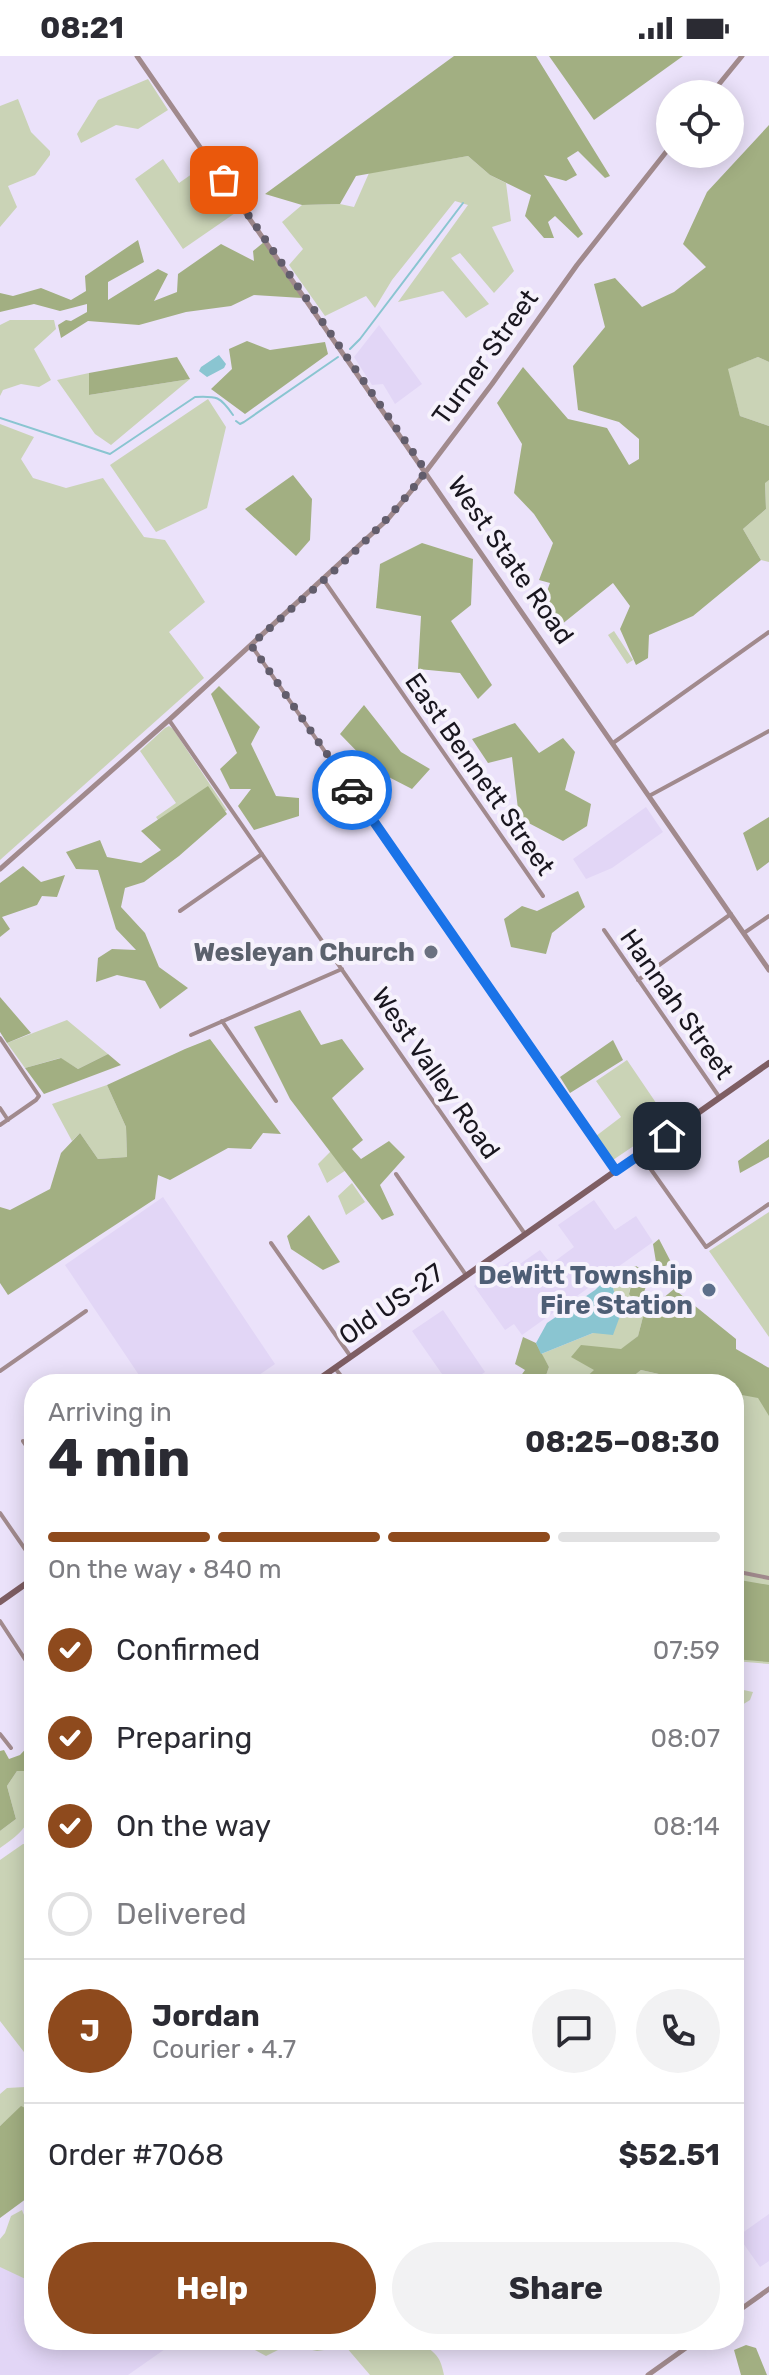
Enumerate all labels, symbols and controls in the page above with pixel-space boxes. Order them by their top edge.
text: 08:21 [40,10,124,46]
map controls [656,80,744,168]
button: locate [656,80,744,168]
pin [190,146,258,214]
icon: bag [202,158,246,202]
street label: Turner Street [426,284,545,431]
street label: West State Road [441,470,580,650]
street label: East Bennett Street [398,667,561,881]
courier [312,750,392,830]
icon: car [330,768,374,812]
street label: Hannah Street [613,923,740,1085]
place label: Wesleyan Church [193,937,415,968]
marker: Wesleyan Church [422,943,440,961]
street label: West Valley Road [365,982,506,1165]
pin [633,1102,701,1170]
icon: home [645,1114,689,1158]
street label: Old US-27 [333,1257,449,1352]
place label: DeWitt Township Fire Station [478,1260,693,1321]
marker: DeWitt Township Fire Station [700,1281,718,1299]
text: Arriving in [48,1397,172,1428]
text: 08:25–08:30 [525,1424,720,1460]
text: 4 min [48,1427,191,1489]
text: On the way · 840 m [48,1554,282,1585]
icon: check [48,1628,92,1672]
text: Confirmed [116,1632,260,1668]
text: 07:59 [653,1635,720,1666]
icon: check [48,1716,92,1760]
text: Preparing [116,1720,252,1756]
text: 08:07 [650,1723,720,1754]
icon: check [48,1804,92,1848]
text: On the way [116,1808,271,1844]
text: 08:14 [653,1811,720,1842]
text: Delivered [116,1896,247,1932]
button: chat [532,1989,616,2073]
button: phone [636,1989,720,2073]
text: Jordan [152,1998,260,2034]
text: J [80,2013,100,2049]
text: Courier · 4.7 [152,2034,296,2065]
text: Order #7068 [48,2137,224,2173]
text: $52.51 [618,2137,720,2173]
button: Help [48,2242,376,2334]
button: Share [392,2242,720,2334]

